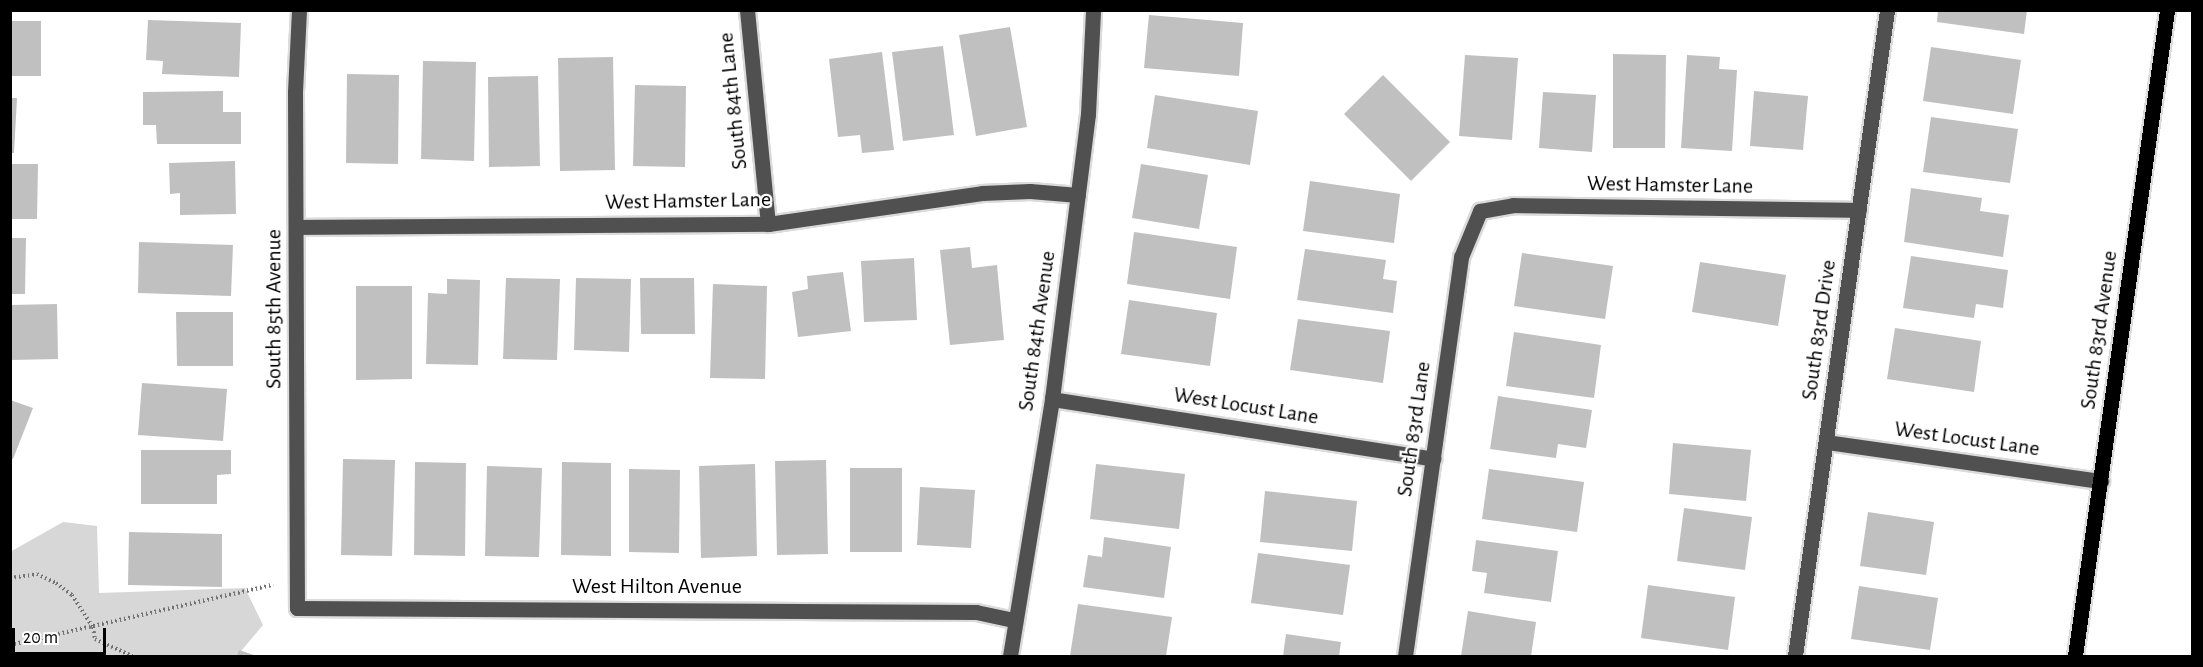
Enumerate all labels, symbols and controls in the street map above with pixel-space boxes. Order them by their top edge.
street label: South 84th Lane [713,31,753,171]
street label: West Hamster Lane [1587,170,1753,200]
street label: West Hamster Lane [605,186,771,216]
street label: South 85th Avenue [261,229,287,389]
street label: South 84th Avenue [1013,249,1061,413]
street label: South 83rd Avenue [2075,249,2123,411]
street label: South 83rd Drive [1796,258,1842,402]
street label: South 83rd Lane [1391,360,1437,498]
street label: West Locust Lane [1172,382,1320,430]
street label: West Locust Lane [1893,416,2041,462]
street label: West Hilton Avenue [572,574,742,600]
scale bar [15,616,110,654]
text: 20 m [23,629,58,647]

